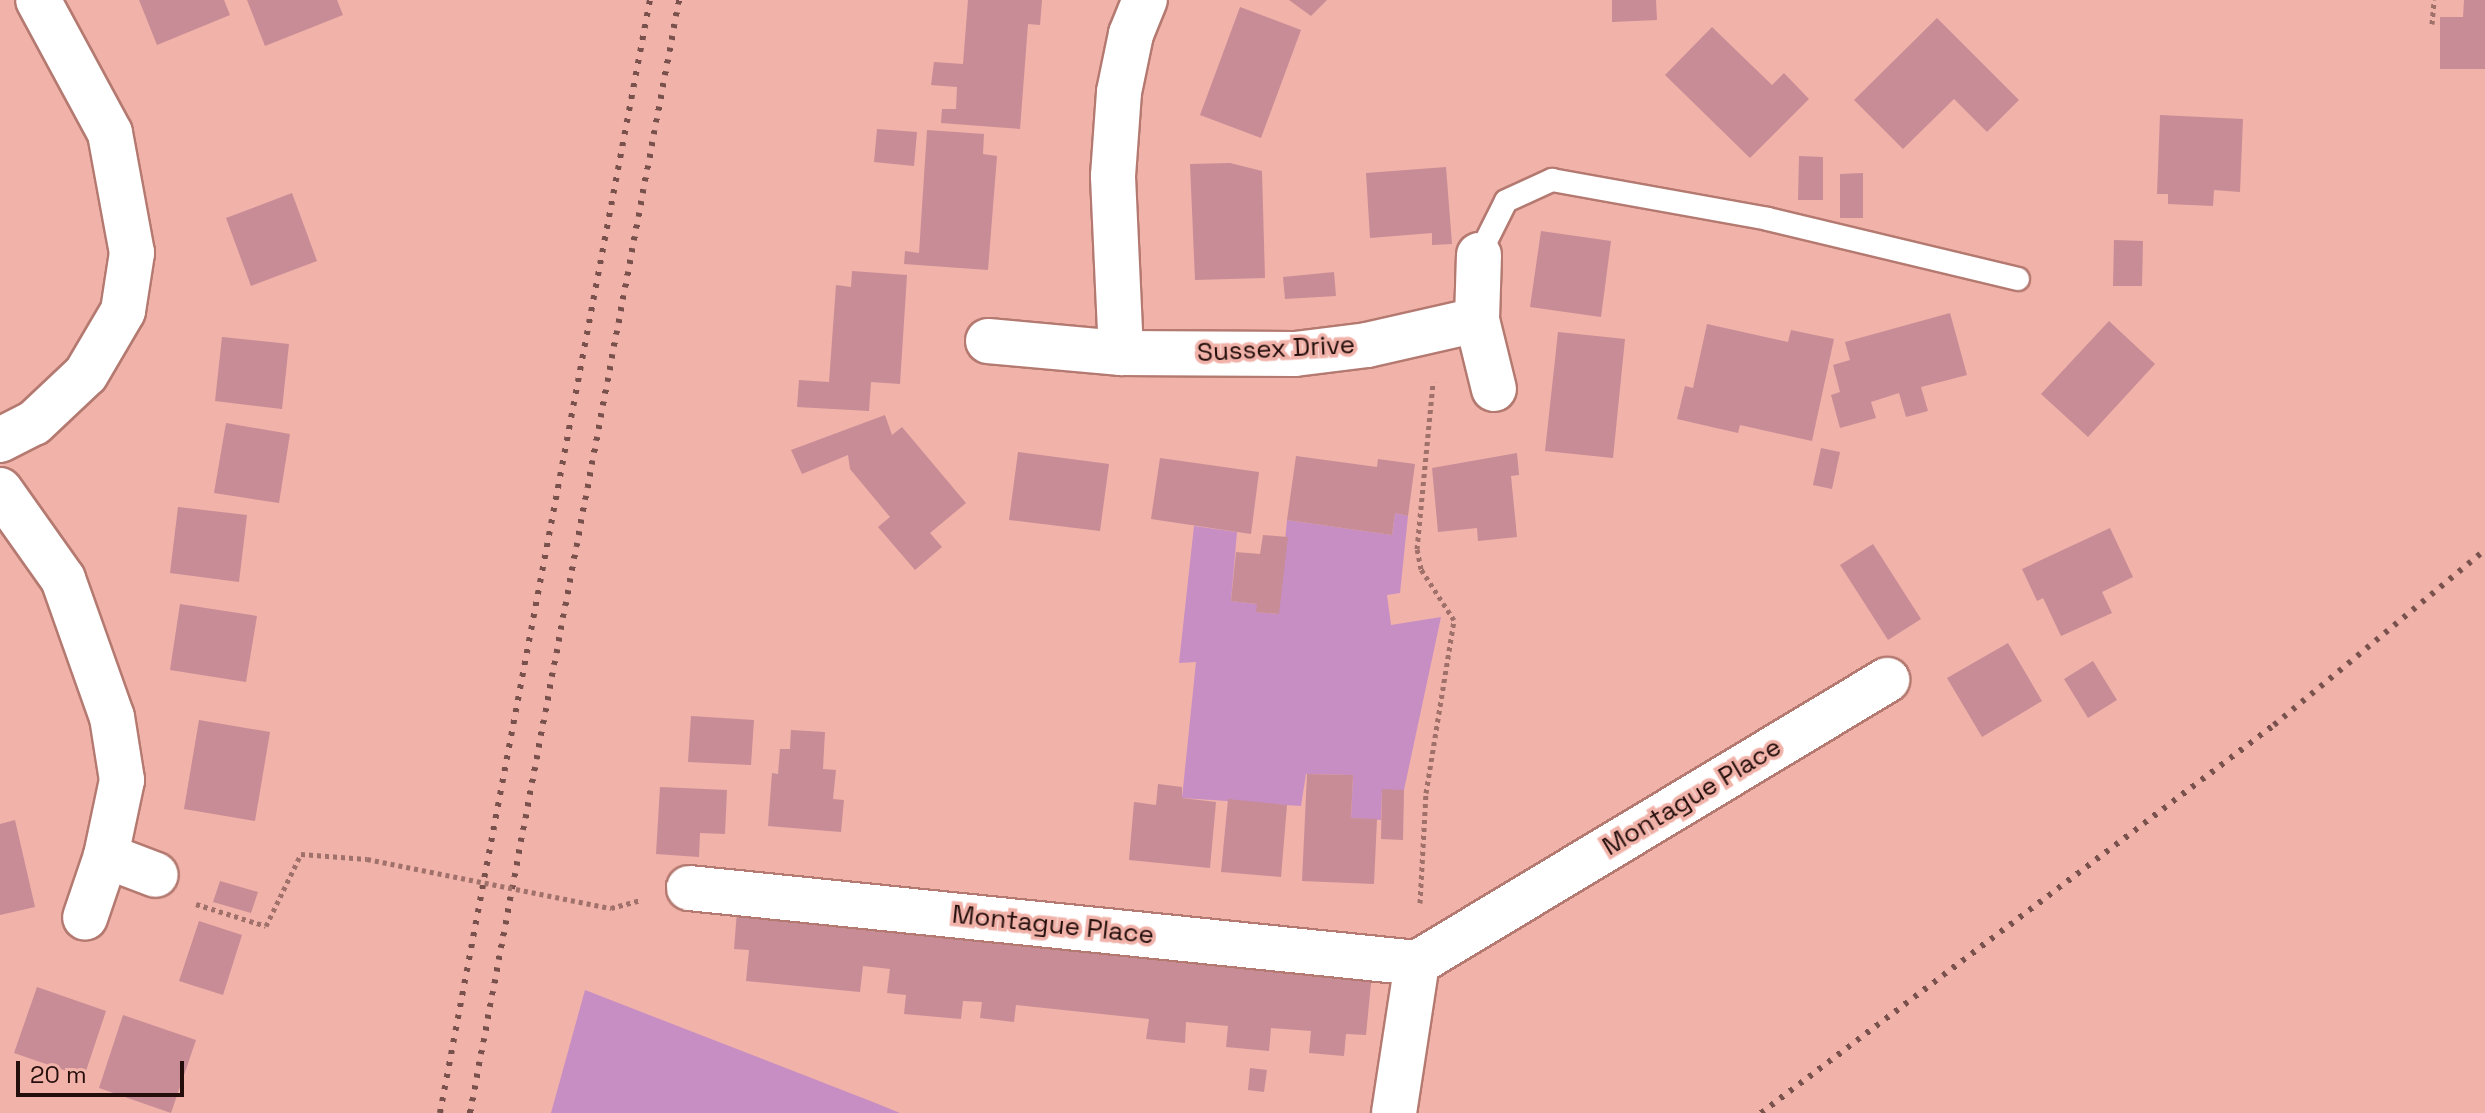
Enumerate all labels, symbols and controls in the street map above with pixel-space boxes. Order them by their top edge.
street label: Sussex Drive [1196,329,1356,369]
street label: Montague Place [1597,731,1787,863]
street label: Montague Place [951,899,1155,951]
scale bar [20,1045,188,1095]
text: 20 m [30,1059,87,1090]

